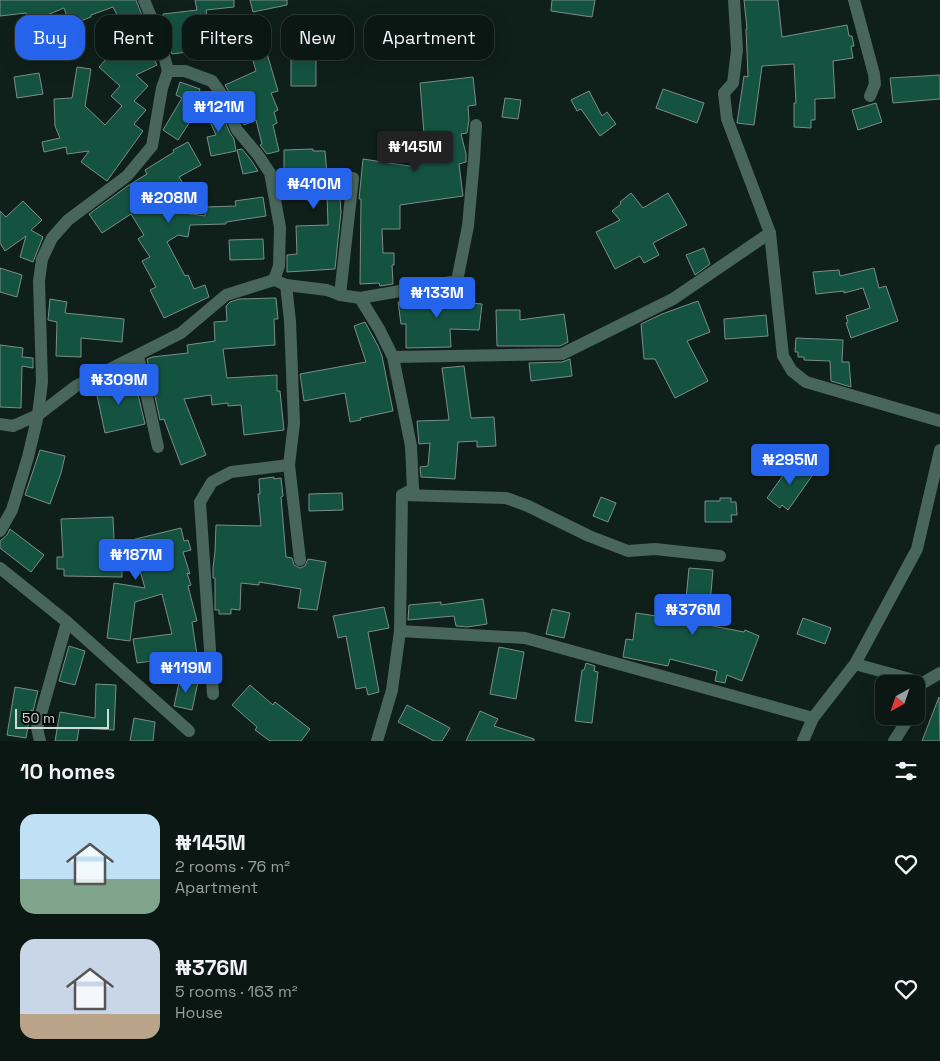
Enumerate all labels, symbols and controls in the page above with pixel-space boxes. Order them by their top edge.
chip: Buy [15,15,85,60]
chip: Rent [95,15,172,60]
chip: Filters [182,15,271,60]
chip: New [281,15,354,60]
chip: Apartment [364,15,494,60]
pin: ₦121M [184,90,254,133]
text: ₦121M [194,96,244,117]
pin: ₦145M [380,130,450,173]
text: ₦145M [388,136,442,157]
pin: ₦410M [279,168,349,210]
text: ₦410M [287,173,341,194]
pin: ₦208M [134,182,204,224]
text: ₦208M [141,187,197,208]
pin: ₦133M [402,276,472,319]
text: ₦133M [410,282,464,303]
pin: ₦309M [84,364,154,406]
text: ₦309M [91,369,148,390]
pin: ₦295M [755,444,825,486]
text: ₦295M [762,449,818,470]
pin: ₦187M [101,538,171,581]
text: ₦187M [110,544,162,565]
pin: ₦376M [658,594,728,636]
text: ₦376M [665,599,721,620]
pin: ₦119M [151,652,221,694]
text: ₦119M [160,657,212,678]
north arrow [875,675,925,725]
map controls [875,675,925,725]
scale bar [15,706,109,729]
text: 50 m [22,709,55,727]
icon: filters [892,757,920,785]
text: 10 homes [20,758,115,785]
text: ₦145M [175,829,246,856]
icon: home [60,834,120,894]
icon: heart [892,850,920,878]
text: 2 rooms · 76 m² [175,856,290,877]
text: Apartment [175,877,258,898]
text: ₦376M [175,954,248,981]
icon: home [60,959,120,1019]
icon: heart [892,975,920,1003]
text: 5 rooms · 163 m² [175,981,298,1002]
text: House [175,1002,223,1023]

